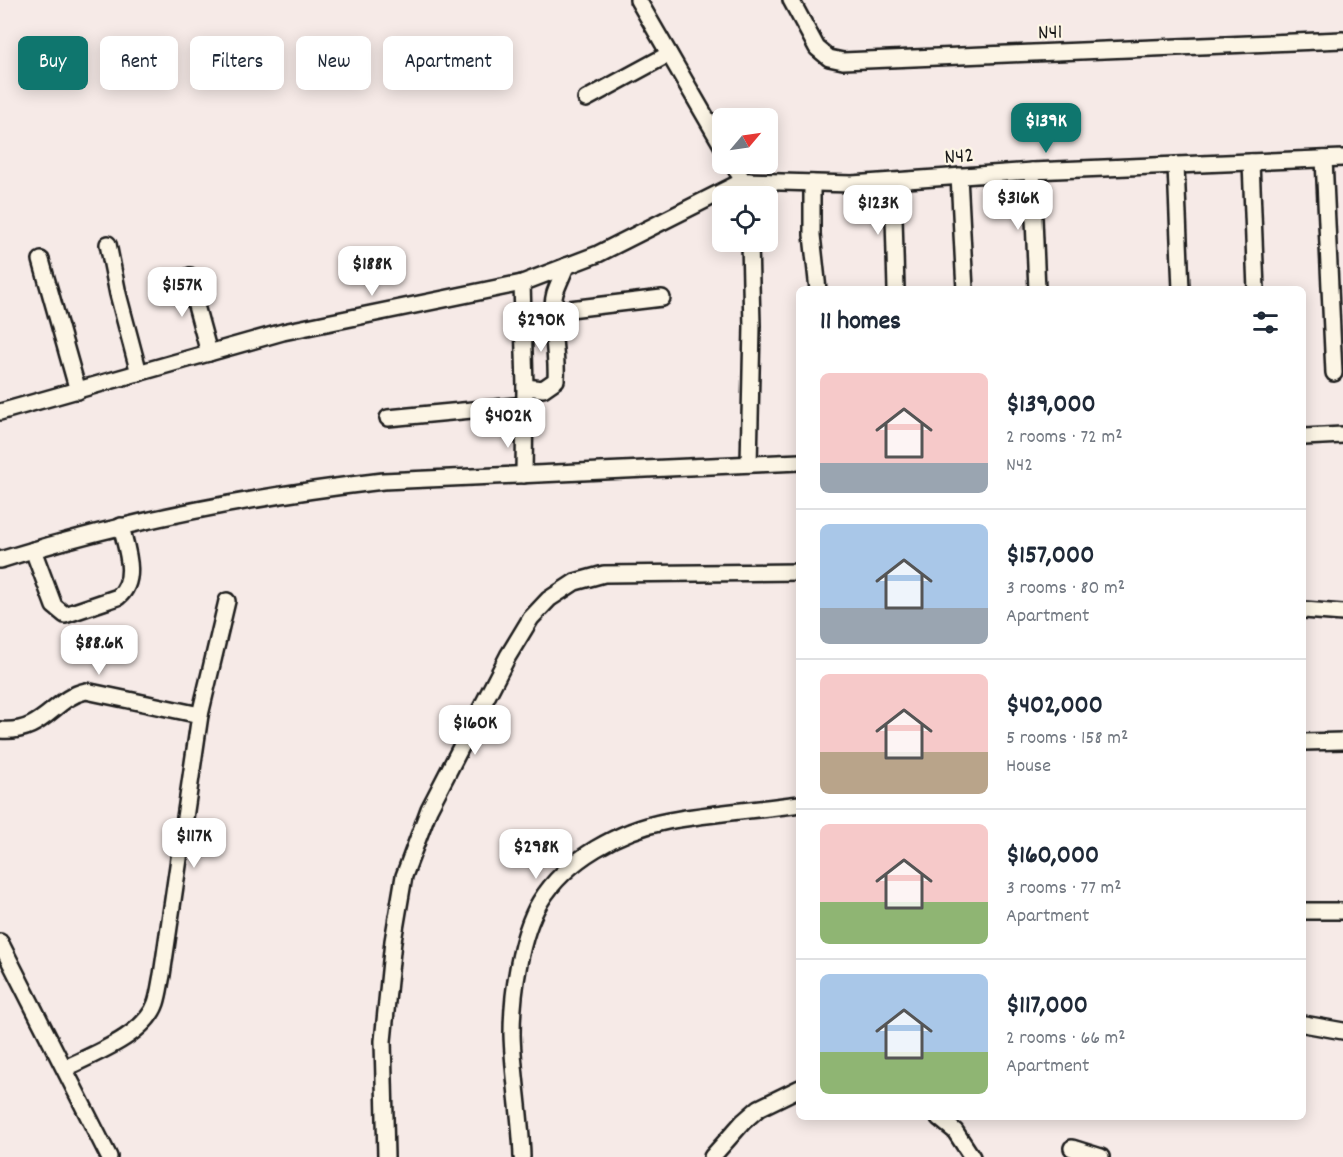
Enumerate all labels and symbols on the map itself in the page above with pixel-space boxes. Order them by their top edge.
street label: N41 [1037,18,1063,49]
pin: $139K [1004,103,1088,154]
north arrow [712,108,778,174]
street label: N42 [943,141,975,174]
pin: $316K [976,180,1060,231]
pin: $123K [836,185,920,236]
pin: $188K [330,246,414,297]
pin: $157K [140,267,224,318]
pin: $290K [499,302,583,353]
pin: $402K [466,398,550,449]
pin: $88.6K [50,625,148,676]
pin: $160K [433,705,517,756]
pin: $117K [152,818,236,869]
pin: $298K [494,829,578,880]

